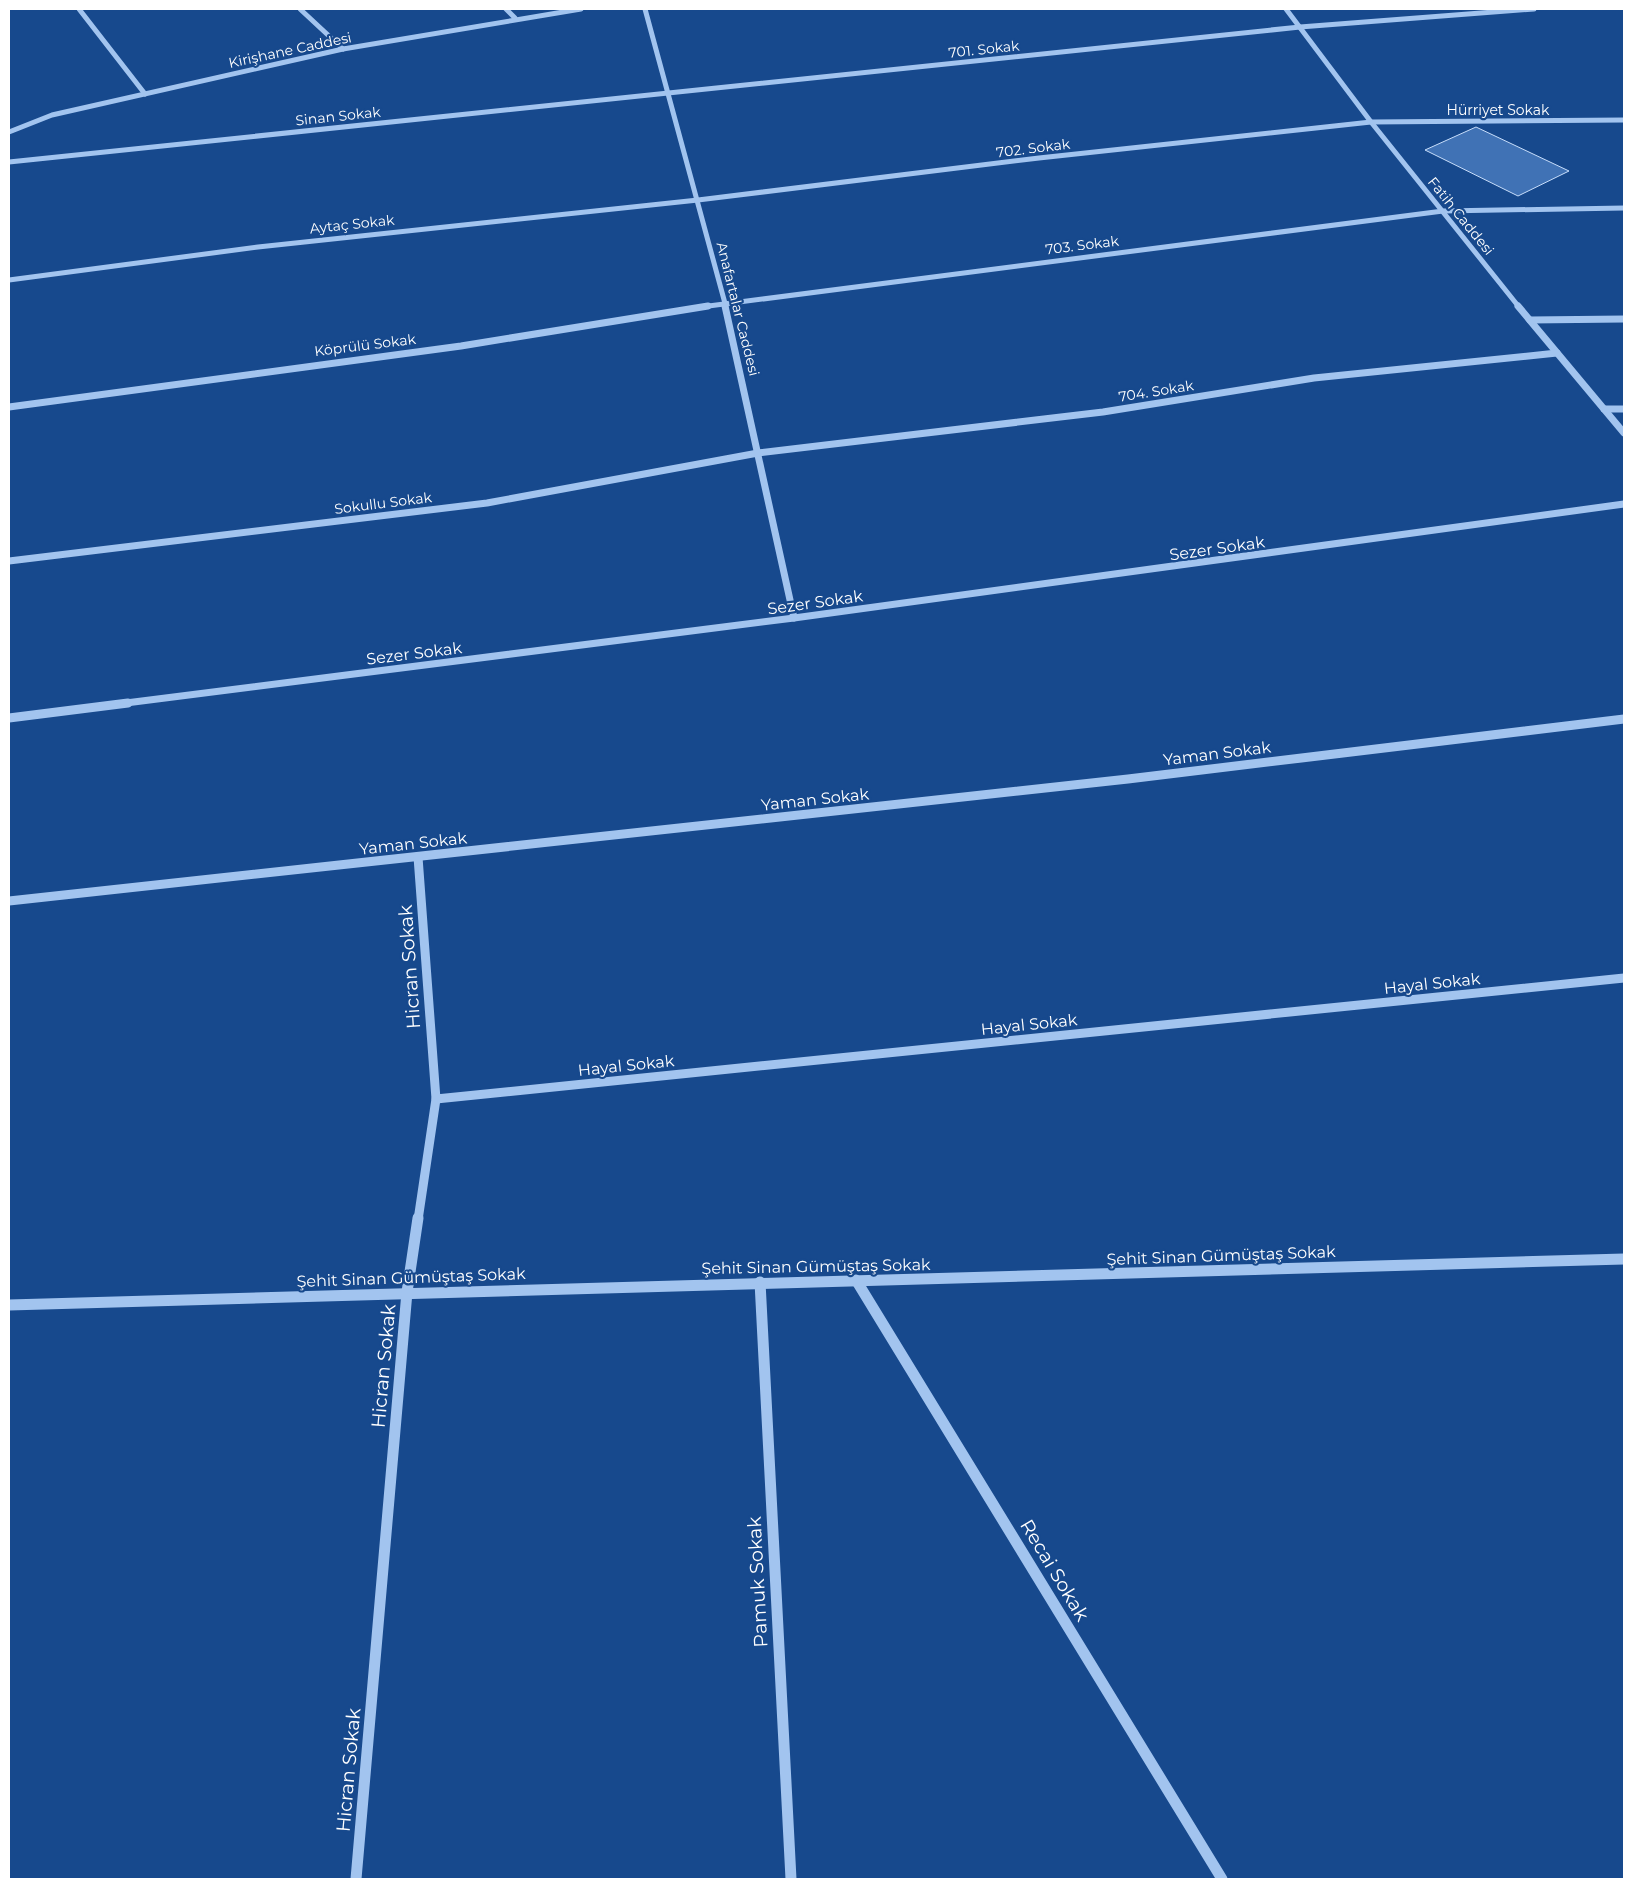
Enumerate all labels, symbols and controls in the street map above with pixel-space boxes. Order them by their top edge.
street label: Kirişhane Caddesi [227,28,353,72]
street label: 701. Sokak [948,36,1021,62]
street label: Hürriyet Sokak [1447,101,1550,119]
street label: Sinan Sokak [295,103,382,129]
street label: 702. Sokak [995,134,1072,161]
street label: Fatih Caddesi [1424,173,1498,259]
street label: Aytaç Sokak [309,211,396,237]
street label: 703. Sokak [1044,231,1120,258]
street label: Anafartalar Caddesi [713,240,763,378]
street label: Köprülü Sokak [313,330,417,360]
street label: 704. Sokak [1117,376,1195,406]
street label: Sokullu Sokak [333,488,433,518]
street label: Sezer Sokak [1168,532,1266,565]
street label: Sezer Sokak [766,586,864,619]
street label: Sezer Sokak [365,638,463,669]
street label: Yaman Sokak [1162,737,1272,770]
street label: Yaman Sokak [760,784,870,815]
street label: Yaman Sokak [358,828,468,859]
street label: Hicran Sokak [394,903,425,1030]
street label: Hayal Sokak [1383,969,1482,998]
street label: Hayal Sokak [980,1010,1079,1039]
street label: Hayal Sokak [577,1051,676,1080]
street label: Şehit Sinan Gümüştaş Sokak [1106,1242,1336,1269]
street label: Şehit Sinan Gümüştaş Sokak [701,1255,931,1278]
street label: Şehit Sinan Gümüştaş Sokak [296,1264,526,1291]
street label: Hicran Sokak [367,1302,400,1429]
street label: Pamuk Sokak [743,1515,772,1648]
street label: Recai Sokak [1015,1515,1094,1626]
street label: Hicran Sokak [332,1706,365,1833]

